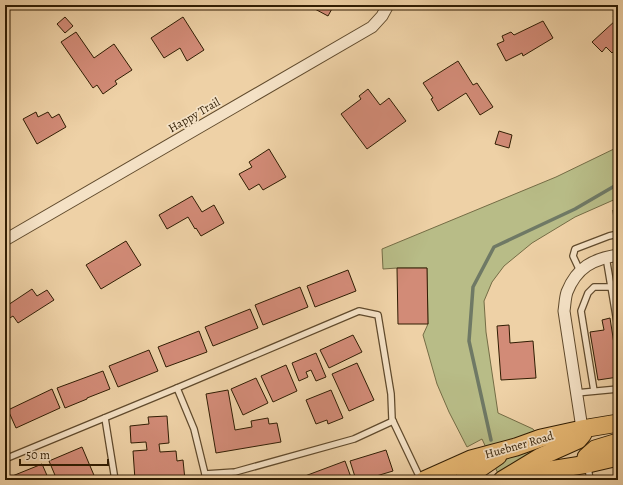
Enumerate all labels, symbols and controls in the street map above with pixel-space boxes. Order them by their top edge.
street label: Happy Trail [165,94,223,136]
street label: Huebner Road [483,427,556,462]
scale bar [20,441,108,467]
text: 50 m [26,447,50,463]

